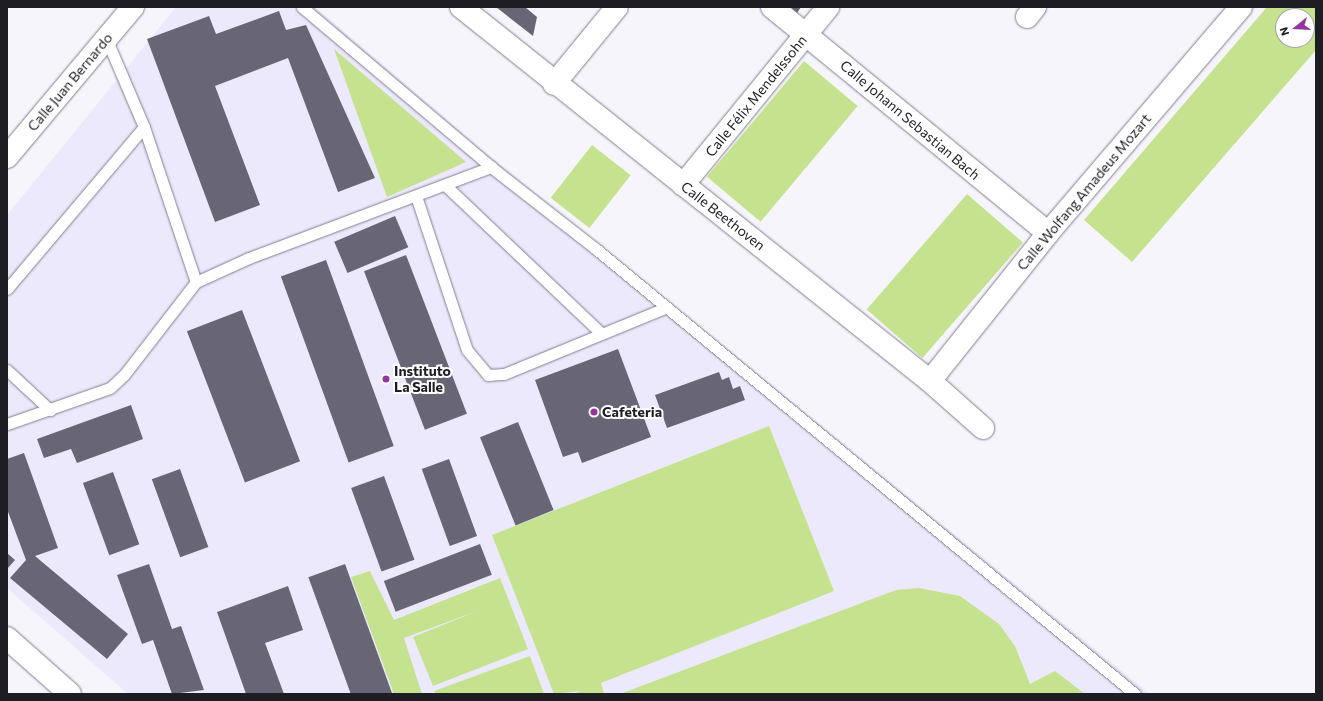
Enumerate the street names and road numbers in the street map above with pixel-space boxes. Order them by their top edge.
street label: Calle Juan Bernardo [24,29,116,135]
street label: Calle Félix Mendelssohn [702,32,810,160]
street label: Calle Johann Sebastian Bach [837,57,983,183]
street label: Calle Wolfang Amadeus Mozart [1014,110,1154,274]
street label: Calle Beethoven [678,178,768,254]

